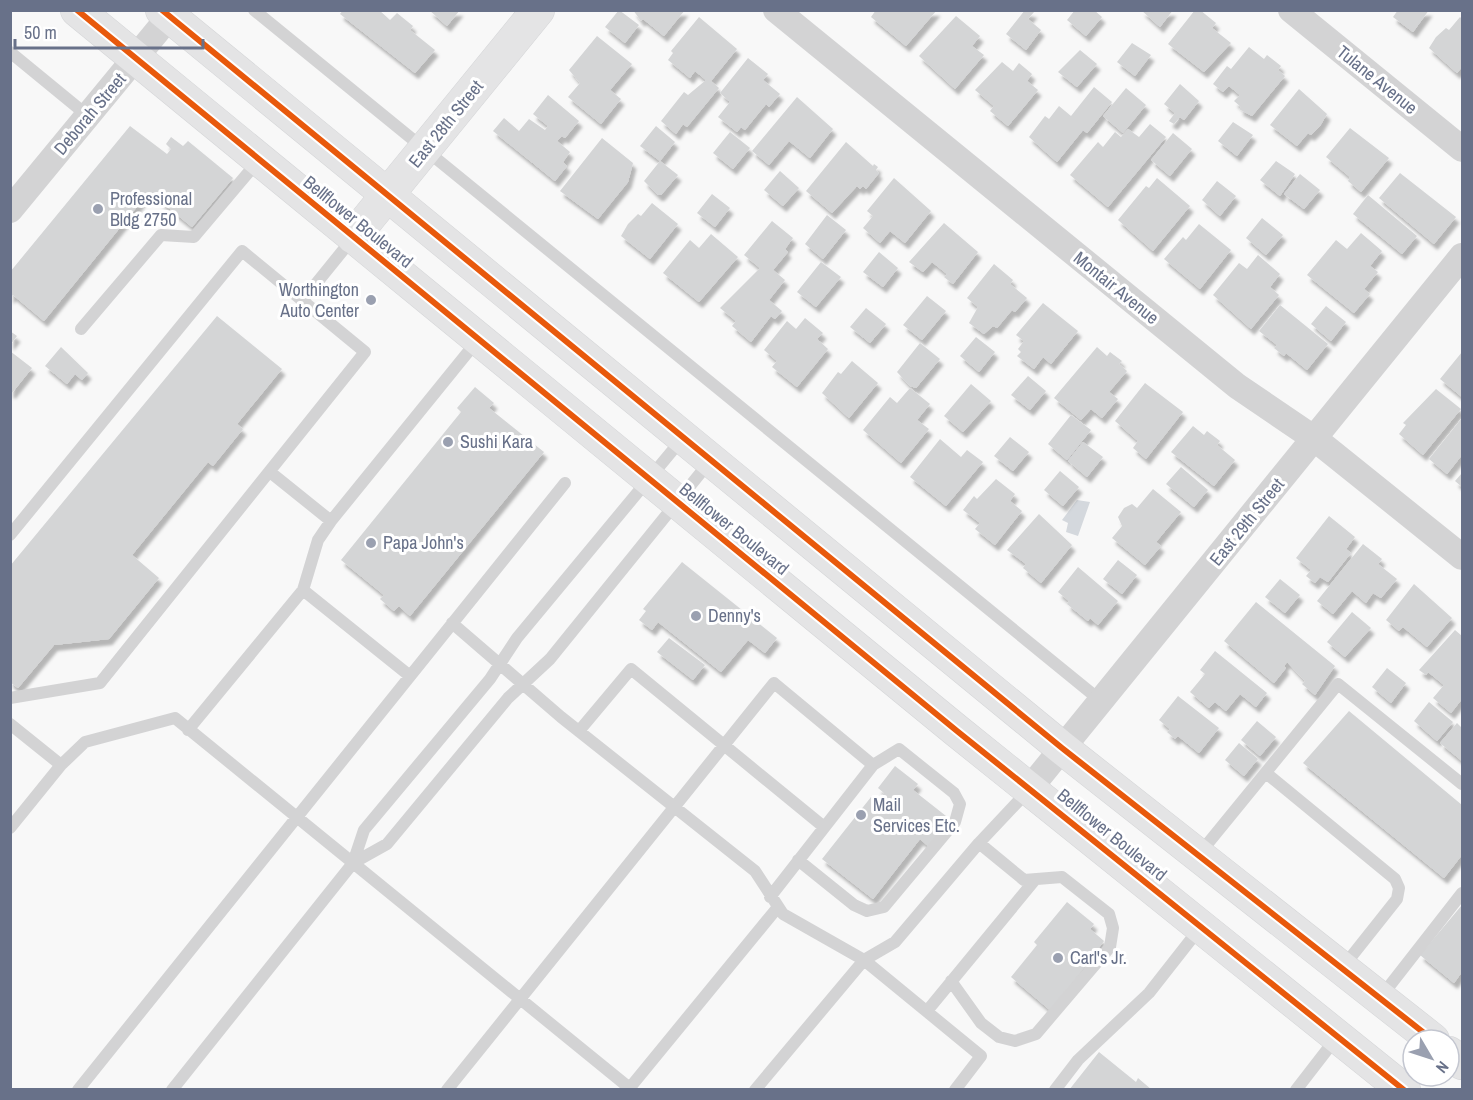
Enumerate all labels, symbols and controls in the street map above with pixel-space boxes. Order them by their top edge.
scale bar [15,12,202,50]
text: 50 m [24,20,57,45]
street label: Tulane Avenue [1332,39,1423,120]
street label: Deborah Street [48,67,131,160]
street label: East 28th Street [403,75,489,173]
street label: Bellflower Boulevard [298,170,418,274]
place label: Professional Bldg 2750 [110,186,192,232]
marker: Professional Bldg 2750 [91,202,105,216]
street label: Montair Avenue [1068,245,1164,330]
place label: Worthington Auto Center [279,277,359,323]
marker: Worthington Auto Center [364,293,378,307]
place label: Sushi Kara [460,429,533,454]
marker: Sushi Kara [441,435,455,449]
street label: East 29th Street [1204,473,1290,571]
street label: Bellflower Boulevard [674,477,794,581]
place label: Papa John's [383,530,464,555]
marker: Papa John's [364,536,378,550]
place label: Denny's [708,603,761,628]
marker: Denny's [689,609,703,623]
street label: Bellflower Boulevard [1052,783,1172,887]
place label: Mail Services Etc. [873,792,960,838]
marker: Mail Services Etc. [854,808,868,822]
place label: Carl's Jr. [1070,945,1127,970]
marker: Carl's Jr. [1051,951,1065,965]
north arrow [1401,1028,1461,1088]
text: N [1431,1057,1454,1078]

